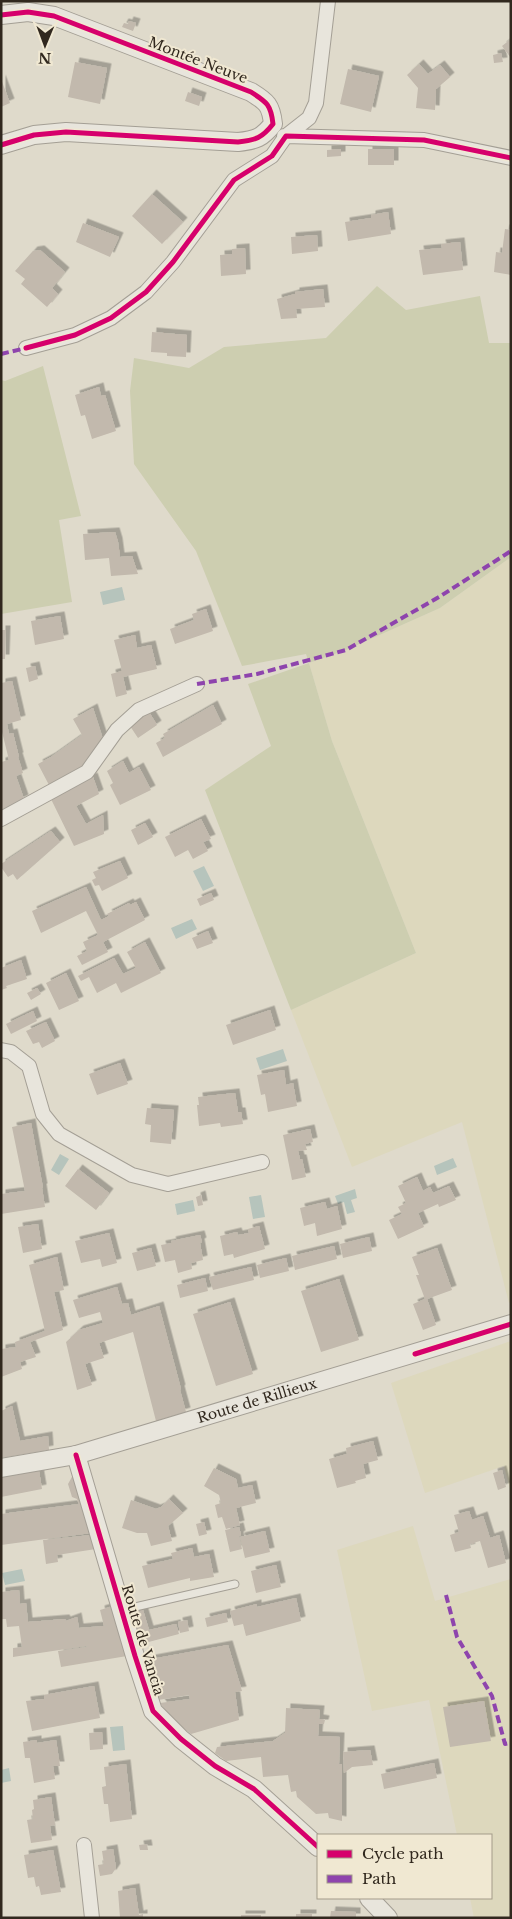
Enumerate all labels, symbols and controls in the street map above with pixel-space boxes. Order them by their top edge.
north arrow [20,20,70,70]
street label: Montée Neuve [146,33,250,87]
text: N [38,49,52,67]
street label: Route de Rillieux [195,1374,319,1427]
street label: Route de Vancia [118,1582,168,1698]
legend [317,1834,492,1899]
text: Cycle path [362,1844,444,1863]
text: Path [362,1869,396,1888]

